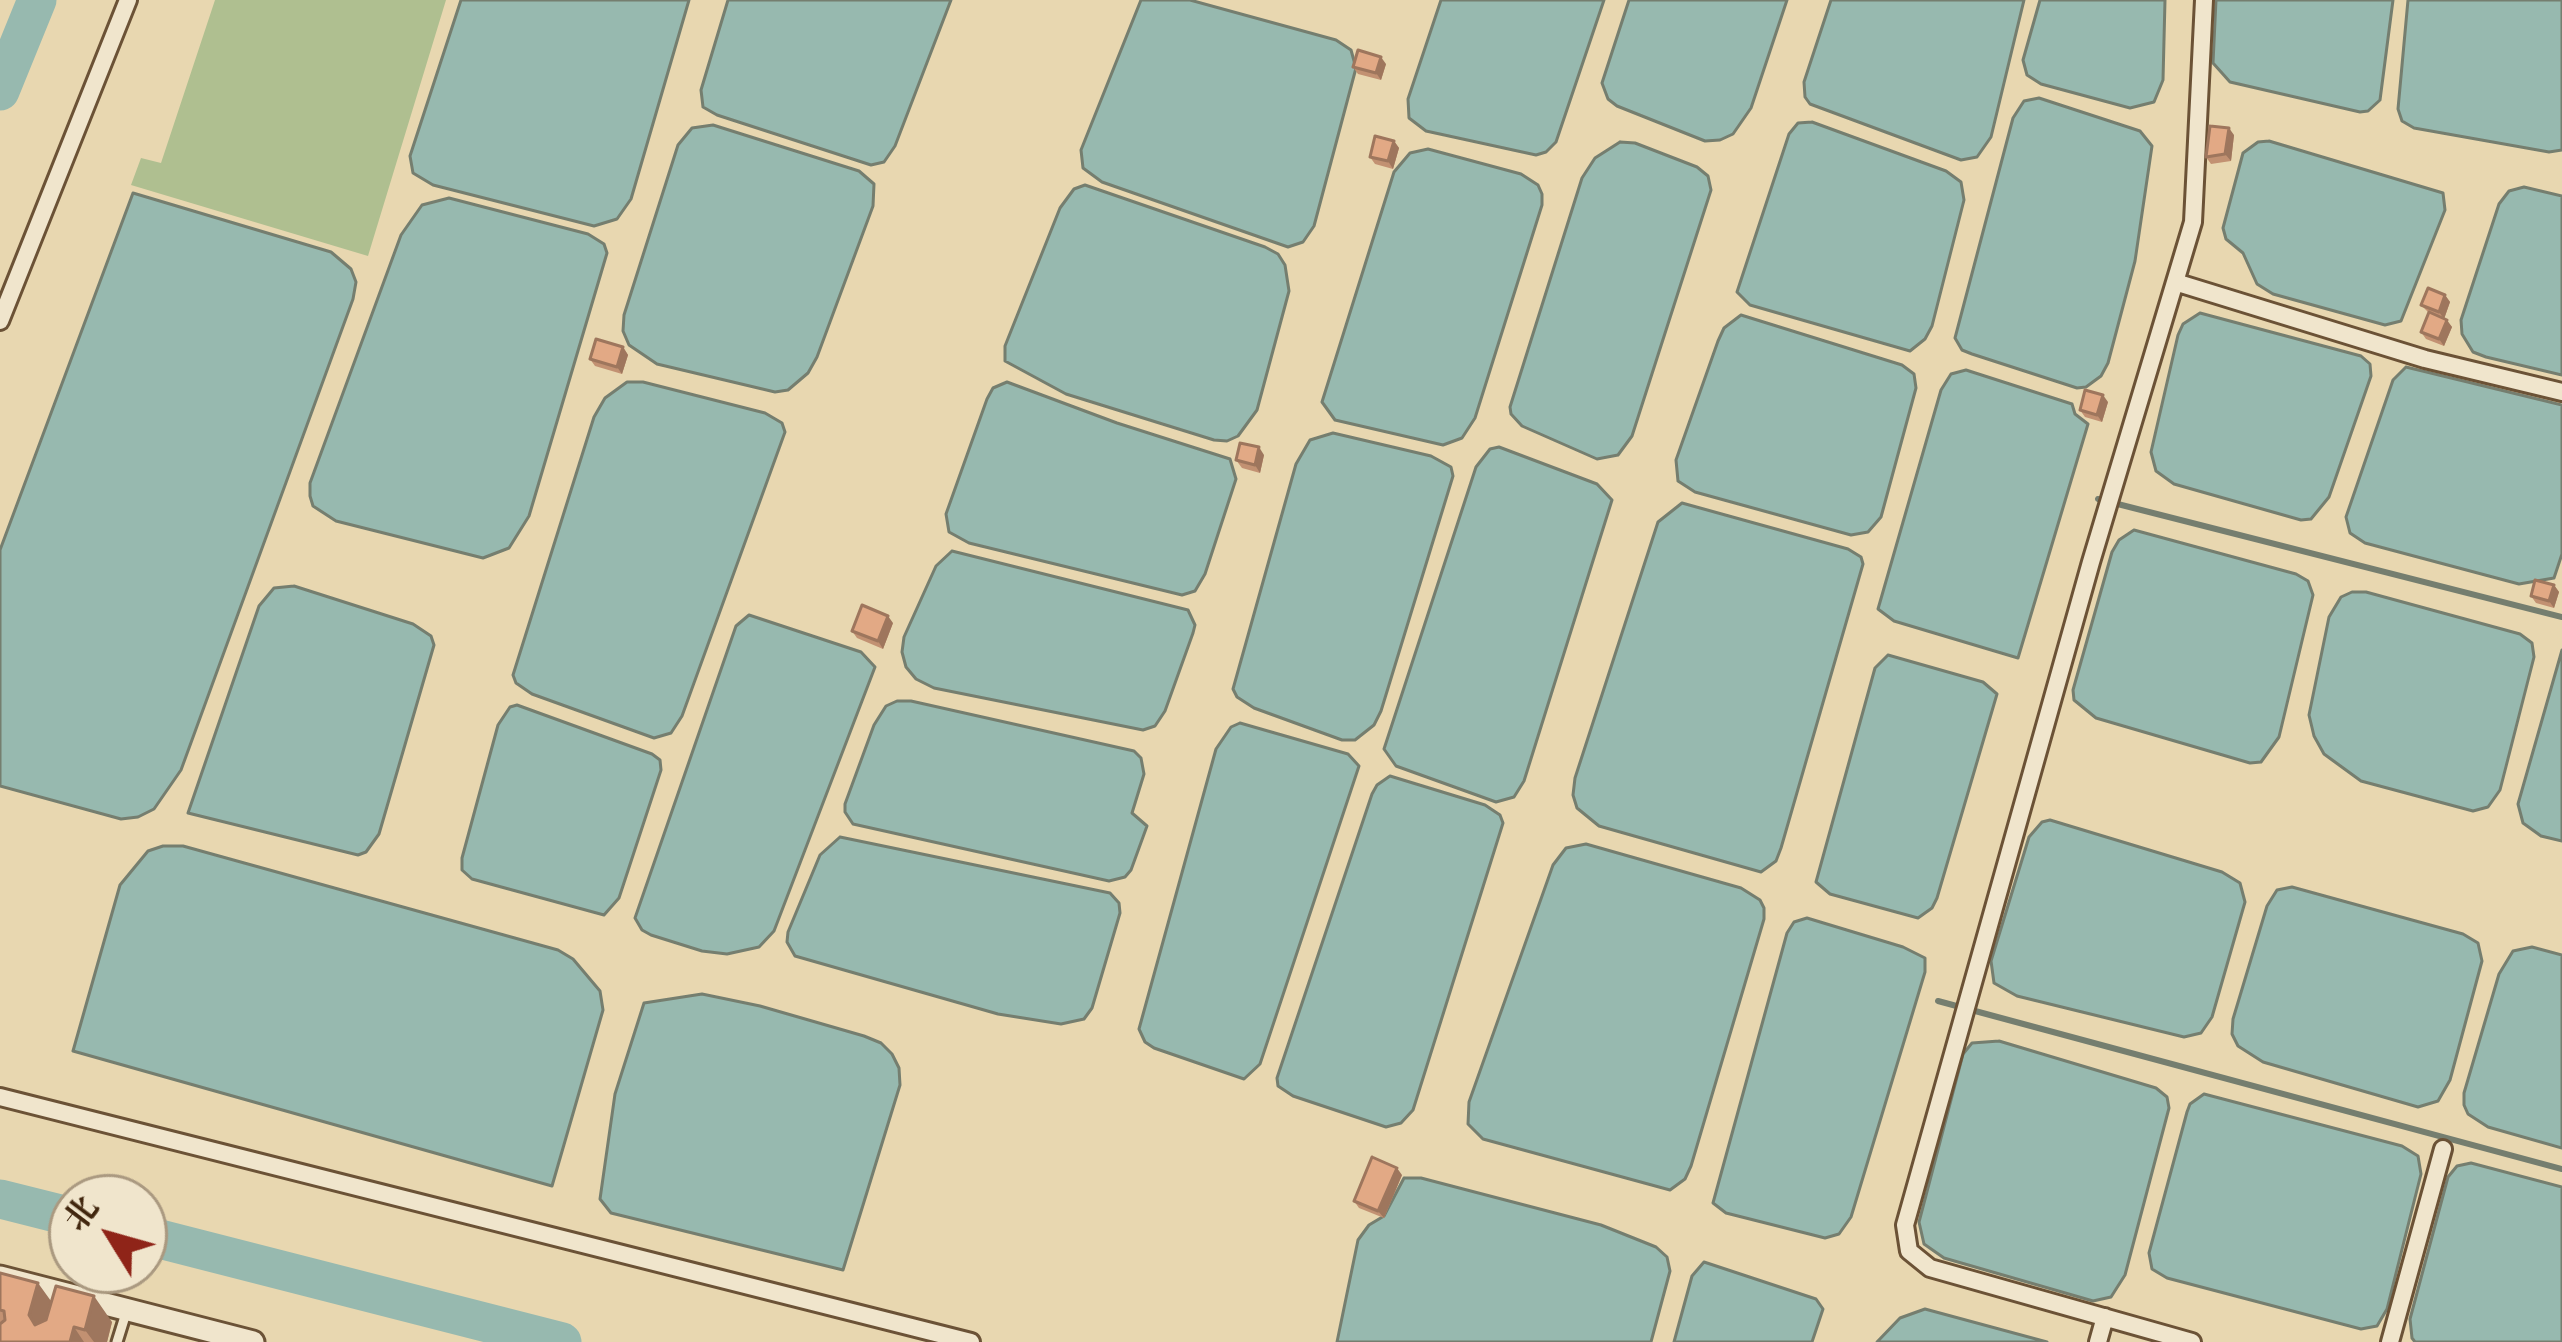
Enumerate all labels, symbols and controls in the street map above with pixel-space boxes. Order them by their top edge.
north arrow [48,1174,168,1294]
text: 北 [53,1187,109,1241]

